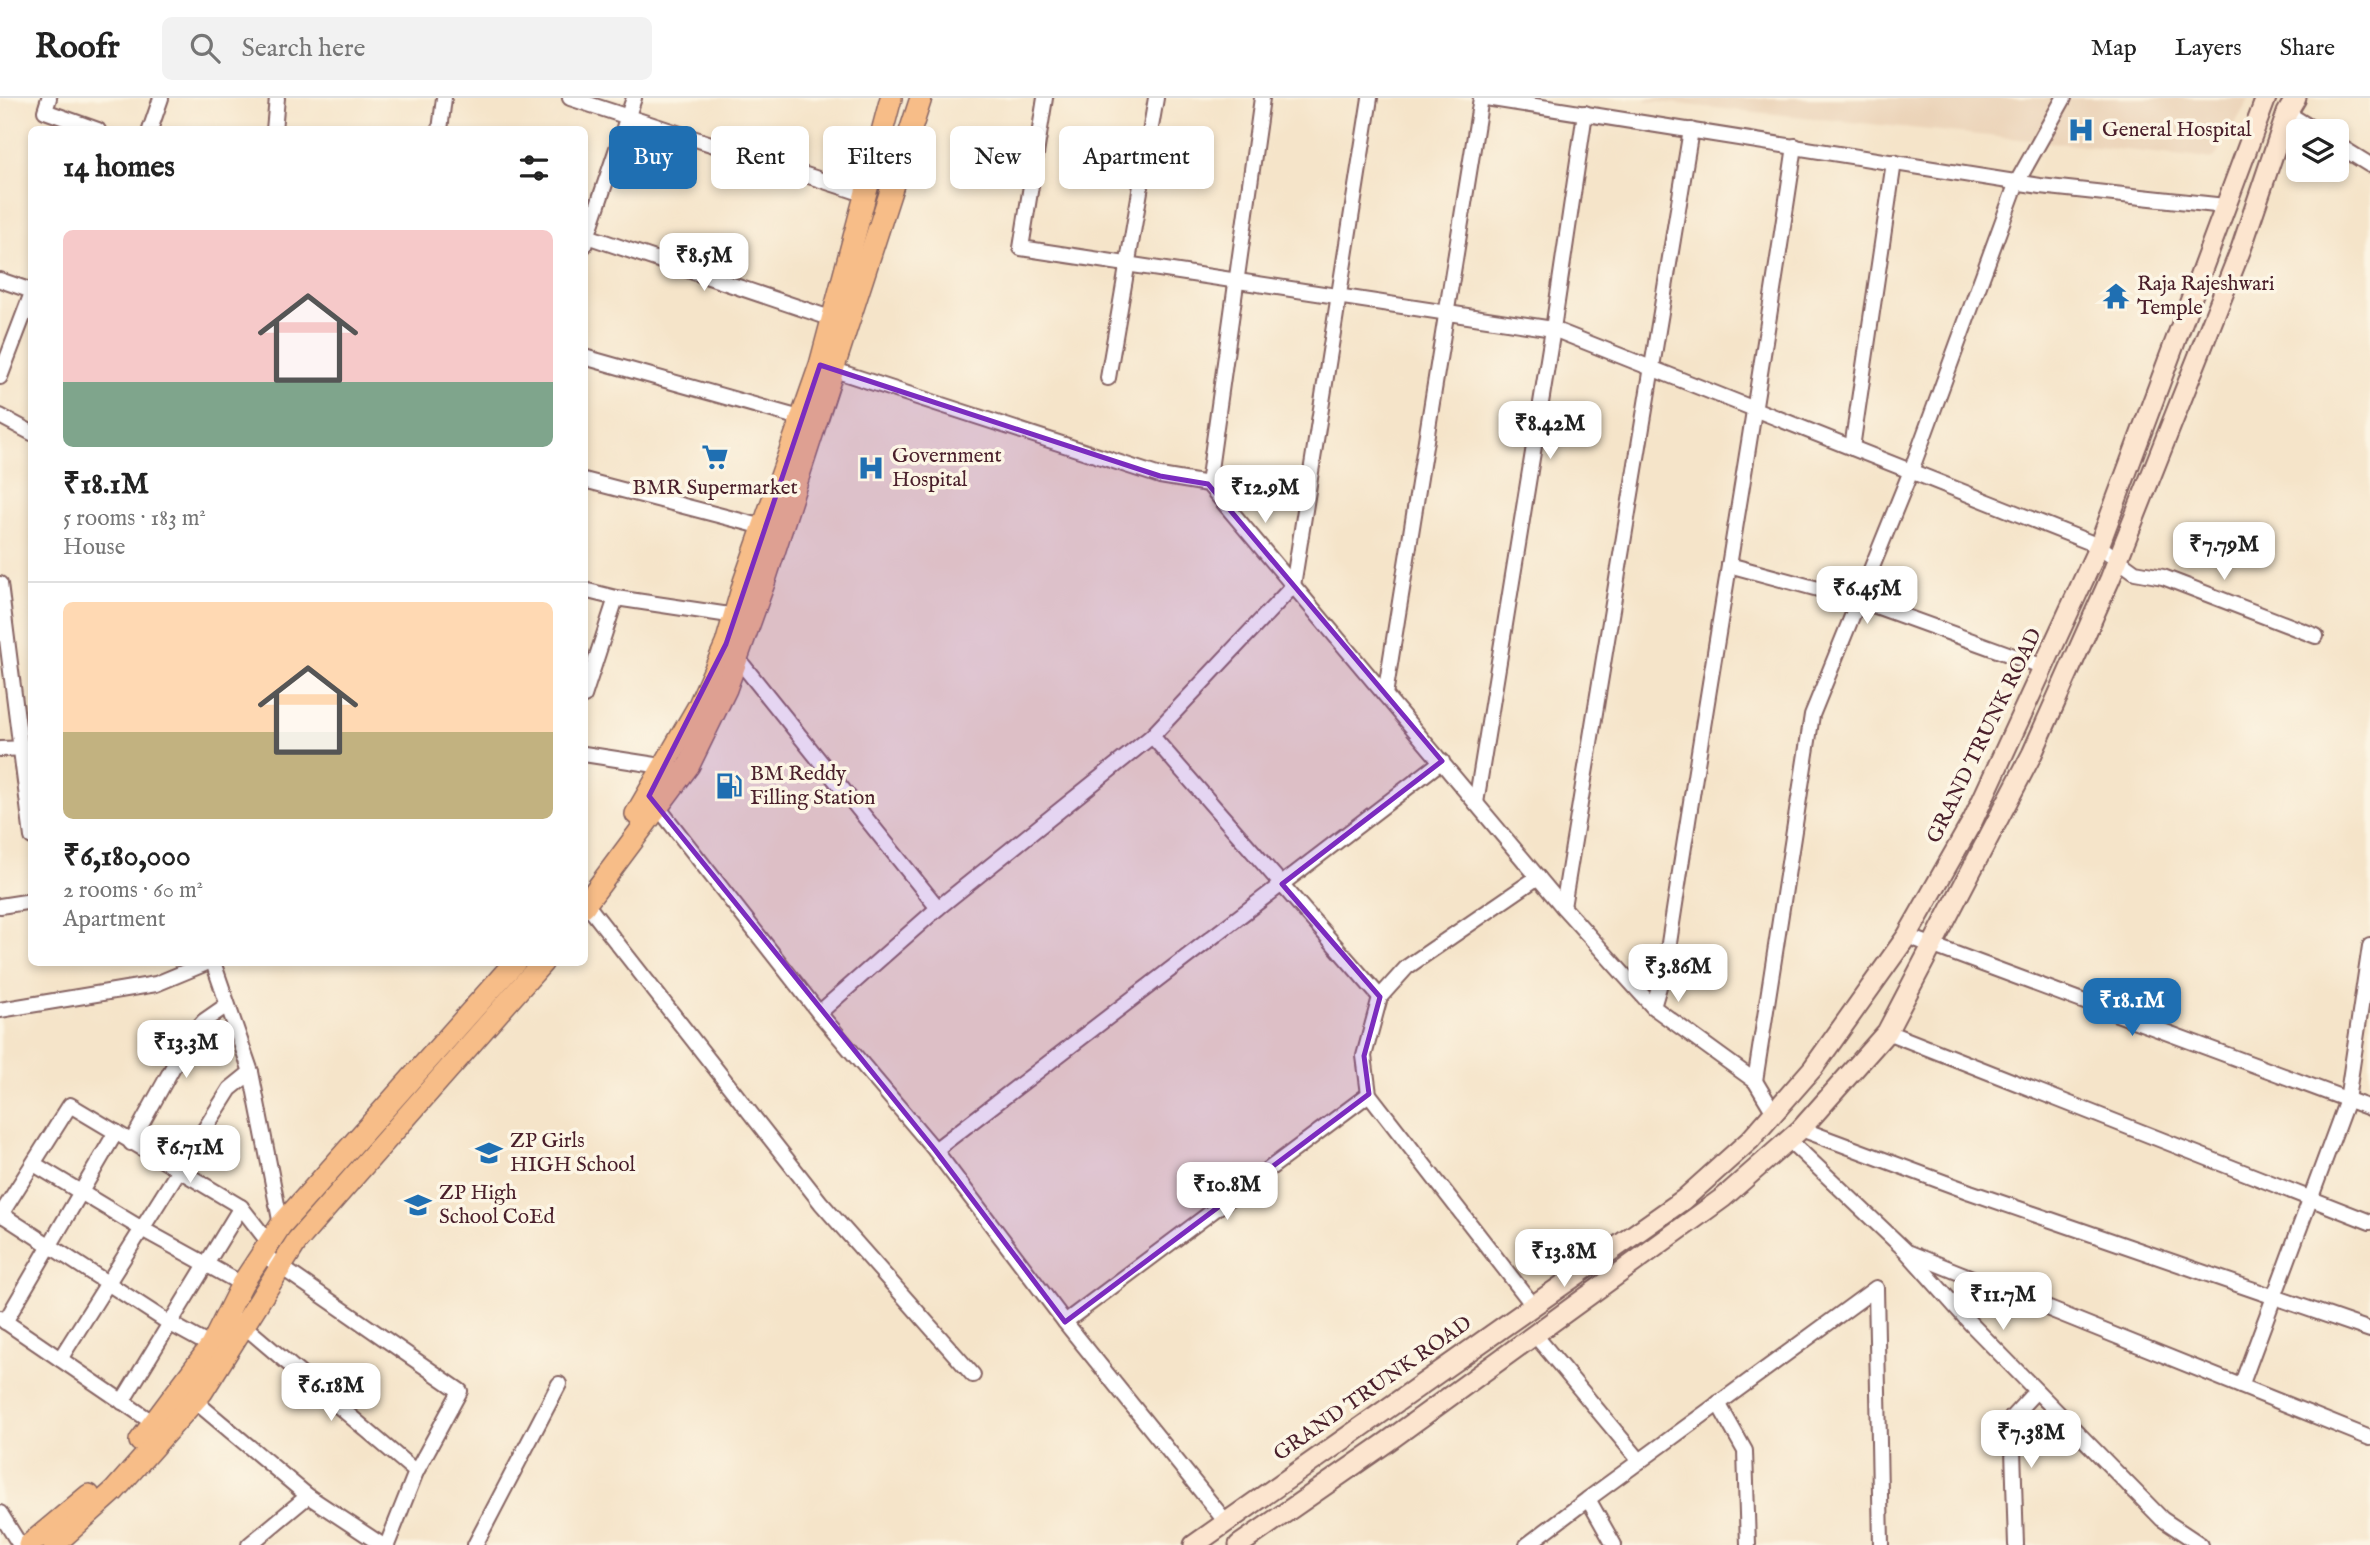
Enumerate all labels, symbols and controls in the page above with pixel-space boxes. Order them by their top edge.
search box [162,17,652,80]
text: Roofr [35,27,120,69]
icon: search [186,29,224,67]
text: Search here [242,32,365,65]
text: Map [2091,33,2137,64]
text: Layers [2175,33,2242,64]
text: Share [2280,33,2335,64]
hospital icon: General Hospital [2066,115,2096,145]
place label: General Hospital [2102,117,2252,144]
map controls [2286,119,2349,182]
button: layers [2286,119,2349,182]
chip: Buy [609,126,697,189]
chip: Rent [711,126,809,189]
chip: Filters [823,126,936,189]
chip: New [950,126,1045,189]
chip: Apartment [1059,126,1214,189]
text: 14 homes [63,149,175,187]
icon: filters [515,149,553,187]
pin: ₹8.5M [655,234,753,293]
text: ₹8.5M [675,241,733,270]
place label: Raja Rajeshwari Temple [2137,271,2275,322]
icon: home [245,275,371,401]
temple icon: Raja Rajeshwari Temple [2101,281,2131,311]
pin: ₹8.42M [1493,402,1607,461]
text: ₹8.42M [1515,409,1585,438]
supermarket icon: BMR Supermarket [700,442,730,472]
place label: Government Hospital [892,443,1002,494]
hospital icon: Government Hospital [856,453,886,483]
text: ₹18.1M [63,466,149,504]
pin: ₹12.9M [1208,466,1322,525]
text: ₹12.9M [1230,473,1300,502]
place label: BMR Supermarket [632,475,798,502]
text: 5 rooms · 183 m² [63,504,206,533]
pin: ₹7.79M [2167,522,2281,582]
text: ₹7.79M [2189,530,2259,559]
text: House [63,533,125,562]
pin: ₹6.45M [1810,566,1924,626]
text: ₹6.45M [1832,574,1902,603]
street label: GRAND TRUNK ROAD [1921,624,2049,848]
icon: home [245,647,371,773]
place label: BM Reddy Filling Station [750,761,875,812]
fuel station icon: BM Reddy Filling Station [714,771,744,801]
text: ₹6,180,000 [63,838,191,876]
text: 2 rooms · 60 m² [63,876,203,905]
text: Apartment [63,905,166,934]
pin: ₹3.86M [1621,944,1735,1004]
text: ₹3.86M [1644,952,1712,981]
pin: ₹18.1M [2075,978,2189,1038]
text: ₹18.1M [2099,986,2165,1015]
pin: ₹13.3M [129,1020,243,1080]
text: ₹13.3M [153,1028,219,1057]
pin: ₹6.71M [133,1126,247,1185]
place label: ZP Girls HIGH School [510,1128,635,1179]
text: ₹6.71M [156,1133,224,1162]
school or university icon: ZP Girls HIGH School [474,1138,504,1168]
pin: ₹10.8M [1170,1162,1284,1222]
text: ₹10.8M [1193,1170,1261,1199]
place label: ZP High School CoEd [439,1180,555,1231]
school or university icon: ZP High School CoEd [403,1190,433,1220]
pin: ₹13.8M [1507,1230,1621,1289]
text: ₹13.8M [1531,1237,1597,1266]
pin: ₹11.7M [1946,1272,2060,1332]
text: ₹11.7M [1970,1280,2036,1309]
street label: GRAND TRUNK ROAD [1269,1310,1477,1468]
pin: ₹6.18M [274,1364,388,1423]
text: ₹6.18M [297,1371,365,1400]
pin: ₹7.38M [1974,1410,2088,1470]
text: ₹7.38M [1997,1418,2065,1447]

